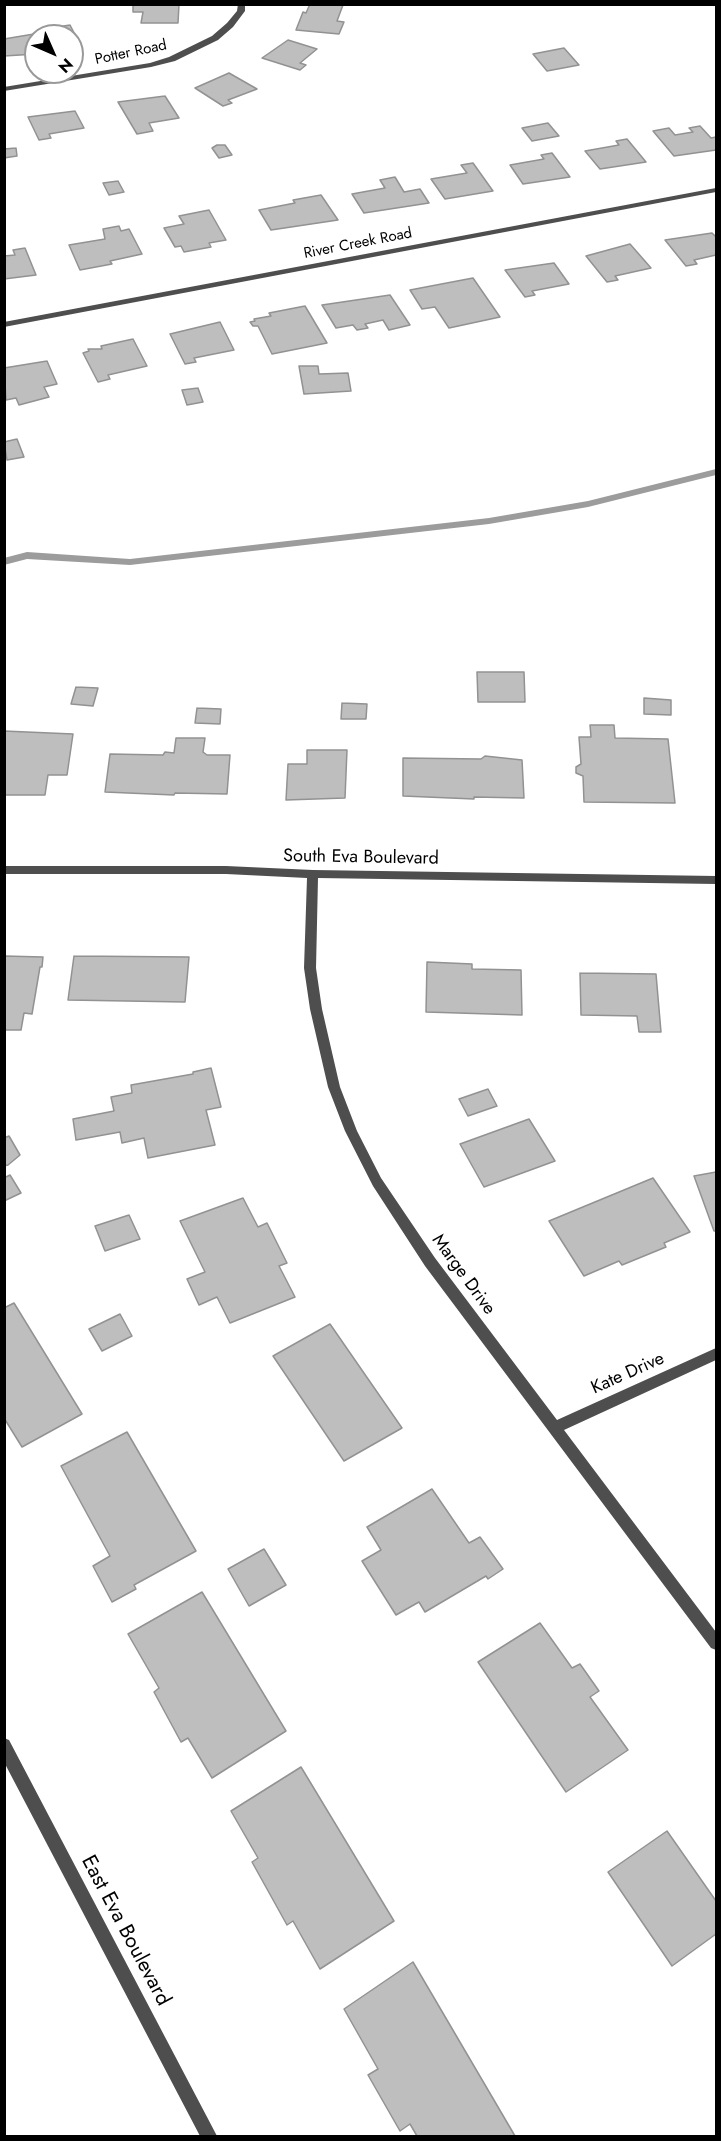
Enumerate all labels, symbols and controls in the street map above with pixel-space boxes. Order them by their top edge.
north arrow [24,24,84,84]
street label: Potter Road [93,37,169,69]
text: N [53,53,78,78]
street label: River Creek Road [302,225,414,263]
street label: South Eva Boulevard [283,846,439,870]
street label: Marge Drive [427,1231,499,1319]
street label: Kate Drive [588,1348,668,1400]
street label: East Eva Boulevard [75,1851,175,2011]

